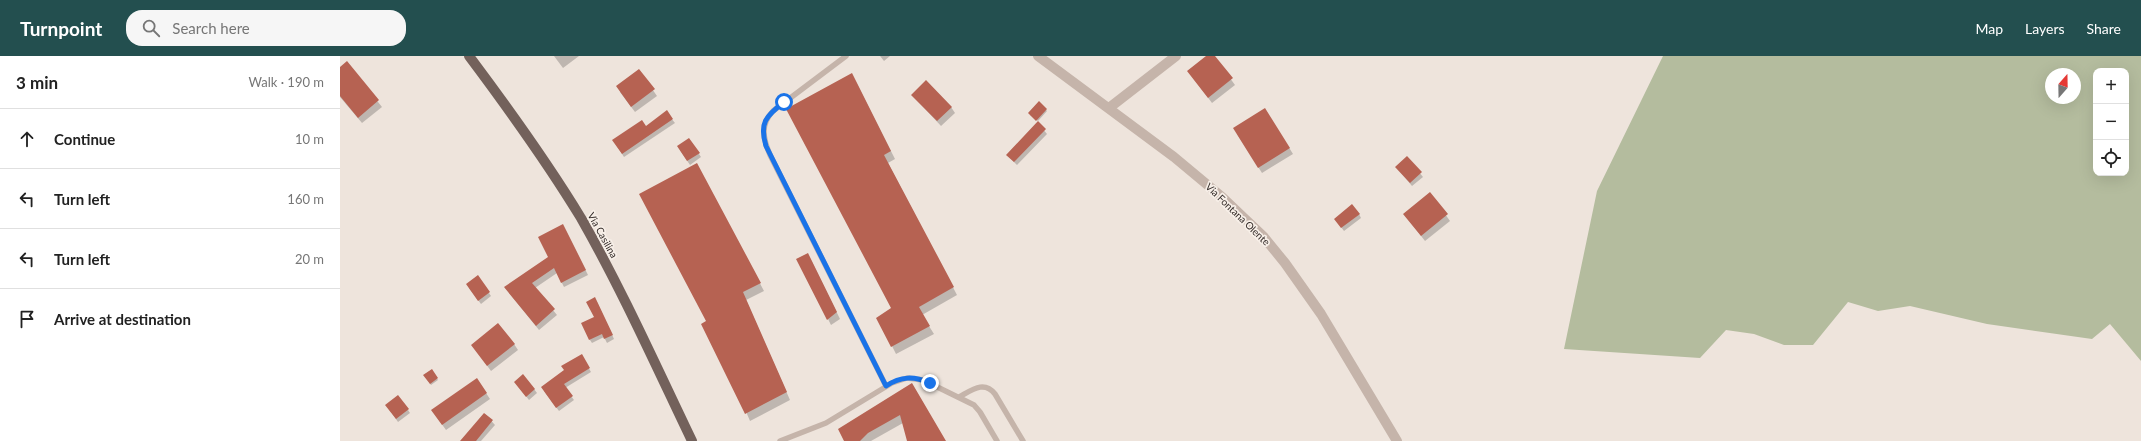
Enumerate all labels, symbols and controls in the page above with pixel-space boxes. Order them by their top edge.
search box [126,10,406,46]
text: Turnpoint [20,17,102,40]
icon: search [140,17,162,39]
text: Search here [172,19,250,37]
text: Map [1975,20,2003,37]
text: Layers [2025,20,2065,37]
text: Share [2087,20,2121,37]
north arrow [2045,68,2081,104]
map controls [2093,68,2129,176]
button: + [2093,68,2129,104]
text: 3 min [16,72,58,93]
text: Walk · 190 m [248,74,324,90]
route start [775,93,793,111]
button: − [2093,104,2129,140]
icon: ahead [16,128,38,150]
text: Continue [54,130,115,148]
text: 10 m [295,131,324,147]
button: locate [2093,140,2129,176]
street label: Via Fontana Olente [1203,180,1273,248]
icon: left [16,188,38,210]
text: Turn left [54,190,110,208]
text: 160 m [287,191,324,207]
street label: Via Casilina [586,210,620,260]
icon: left [16,248,38,270]
text: Turn left [54,250,110,268]
text: 20 m [295,251,324,267]
icon: arrive [16,308,38,330]
text: Arrive at destination [54,310,191,328]
route end [921,374,939,392]

